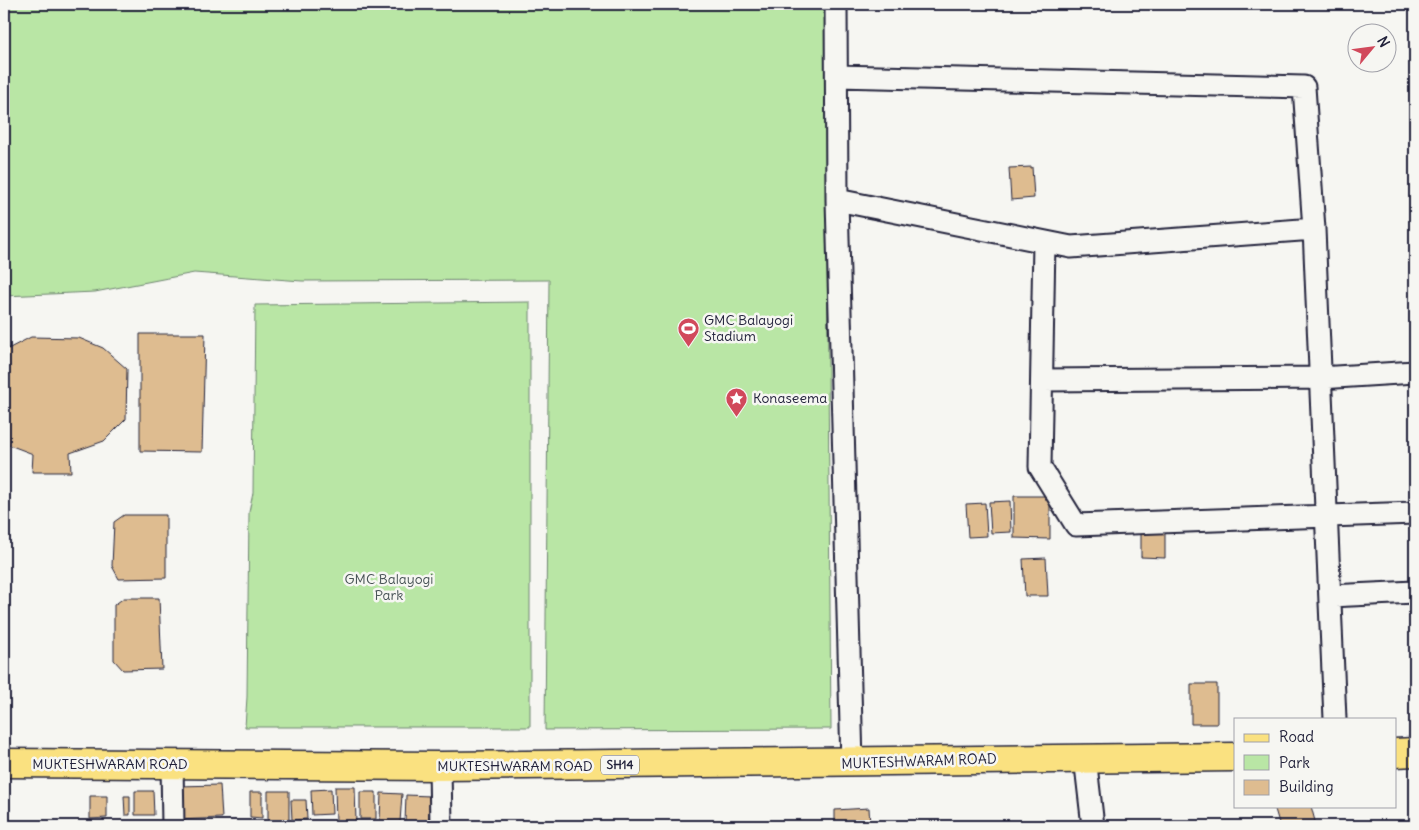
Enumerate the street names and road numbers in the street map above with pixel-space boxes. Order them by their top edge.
street label: MUKTESHWARAM ROAD [841,749,997,773]
street label: MUKTESHWARAM ROAD [32,755,188,773]
road number: SH14 [601,756,639,774]
street label: MUKTESHWARAM ROAD [437,757,593,775]

